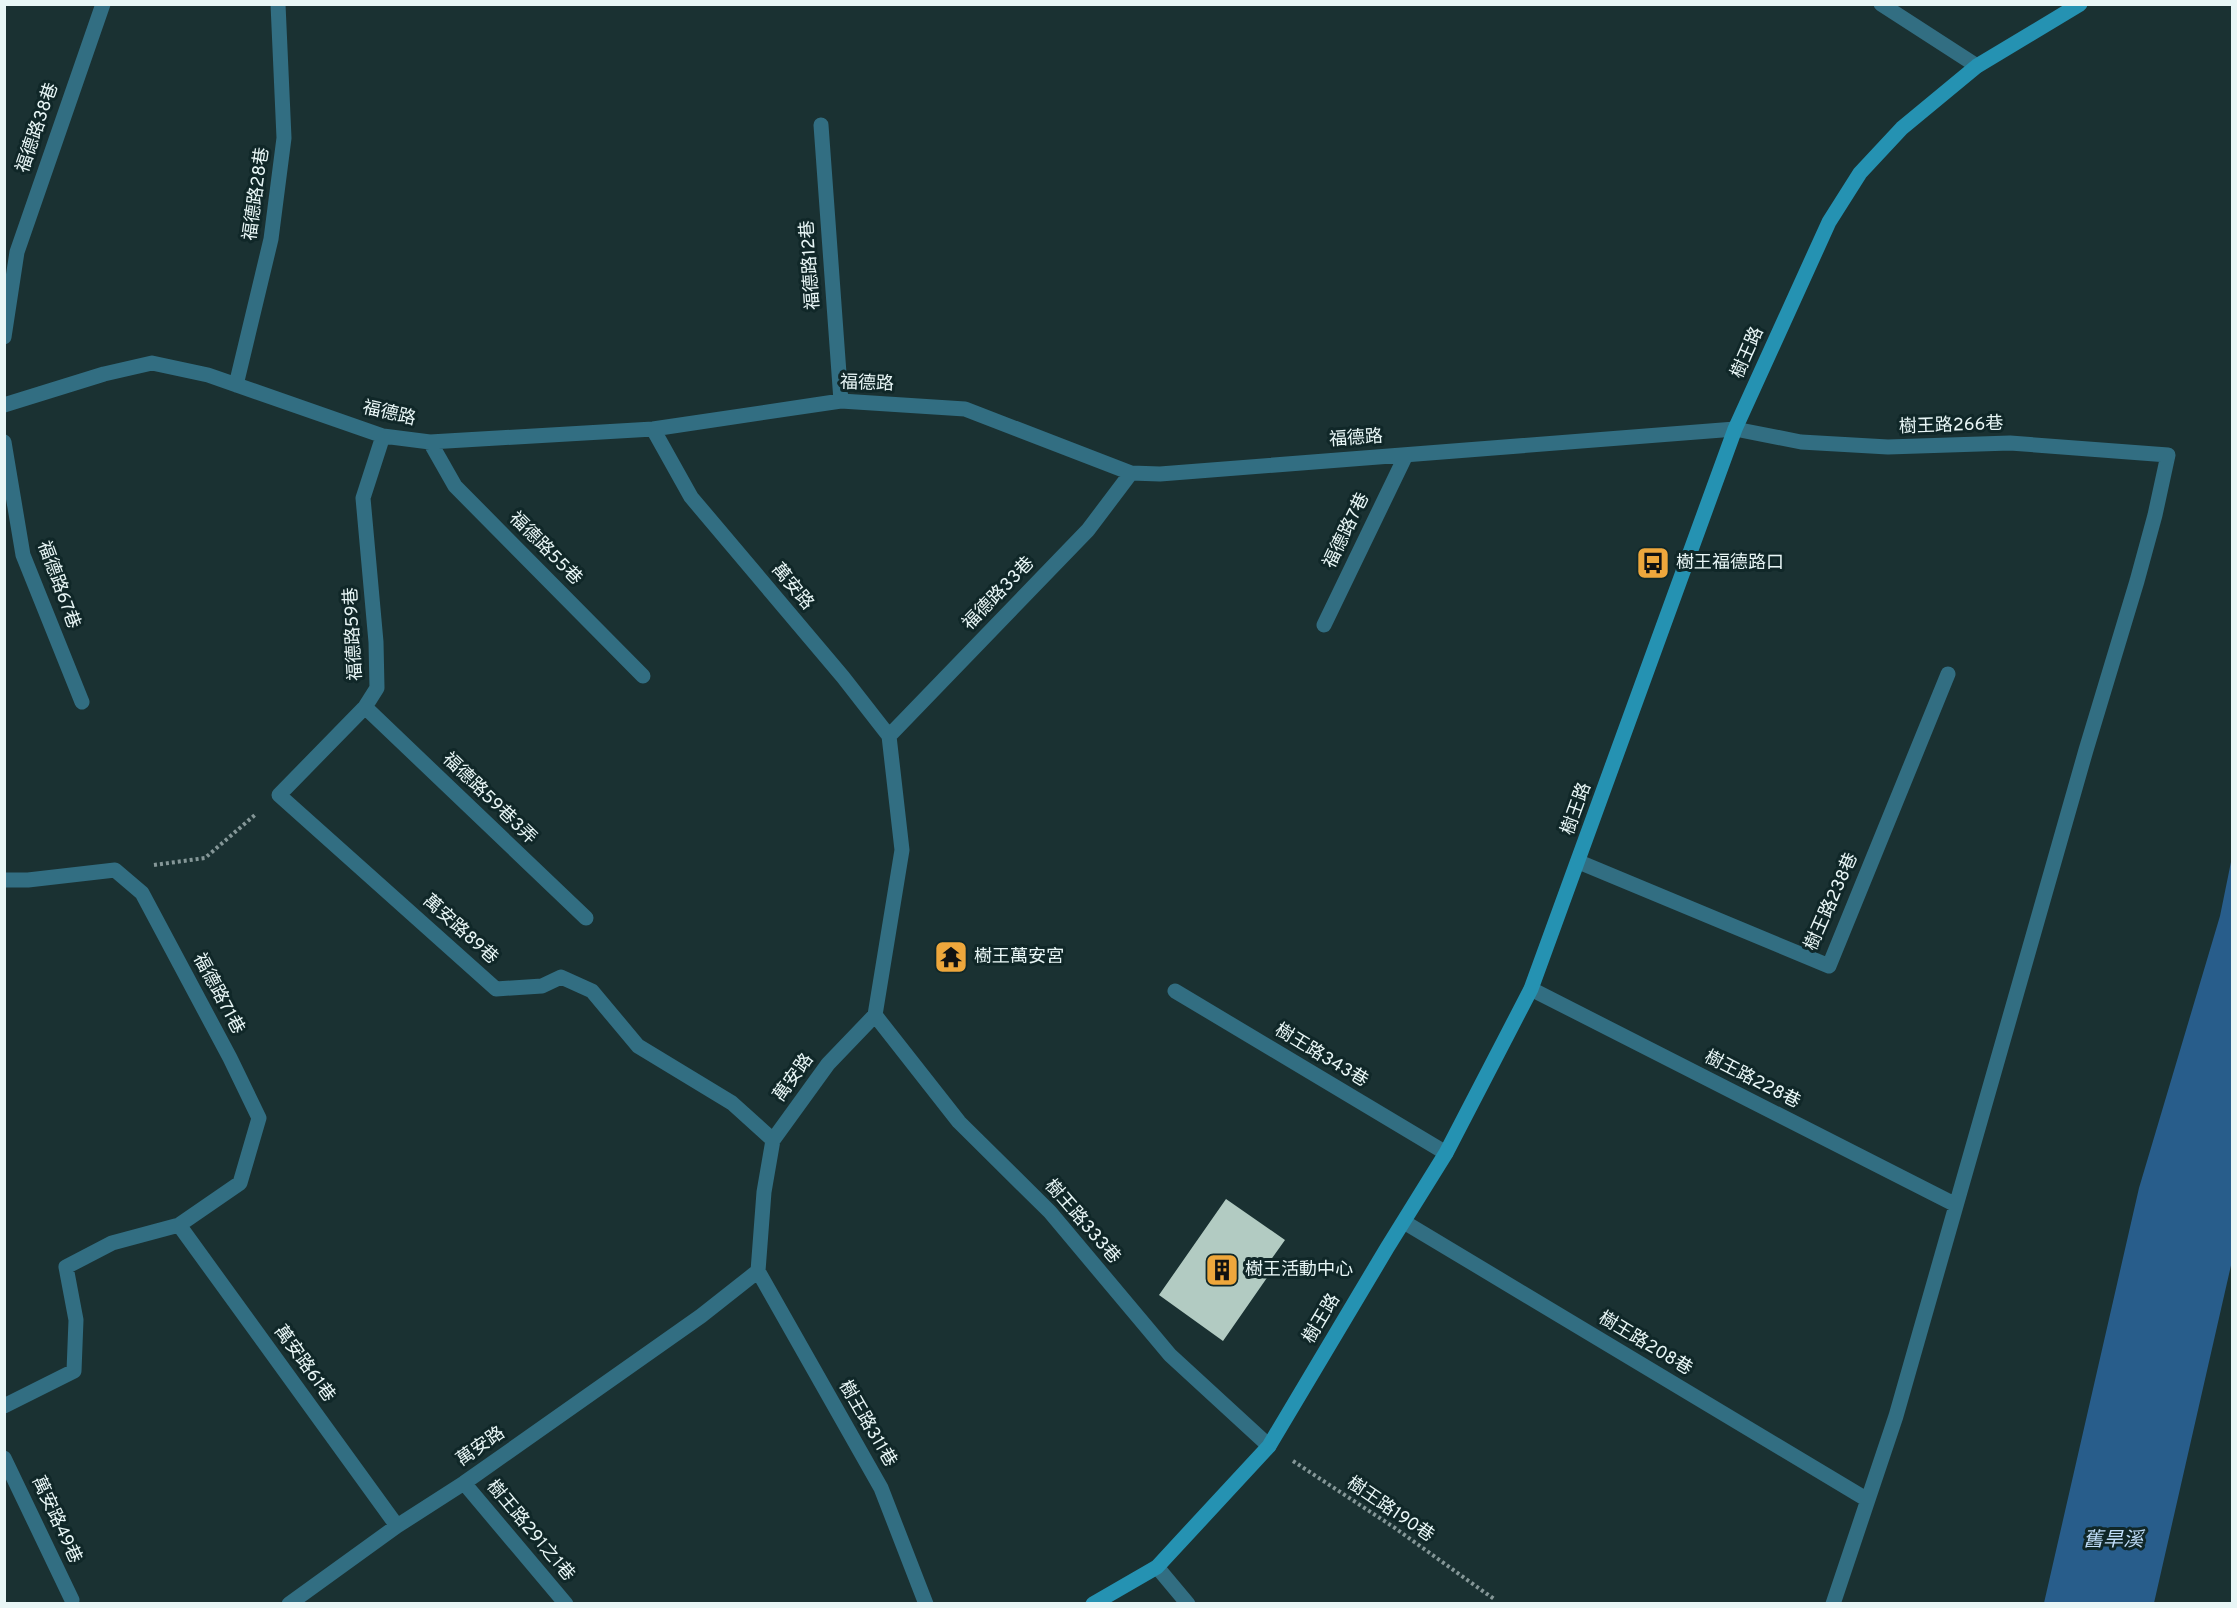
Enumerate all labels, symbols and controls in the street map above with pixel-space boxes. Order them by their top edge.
street label: 福德路38巷 [12,80,64,176]
street label: 福德路28巷 [239,146,275,242]
street label: 福德路12巷 [796,219,826,311]
street label: 樹王路 [1727,324,1769,382]
street label: 福德路 [840,372,894,396]
street label: 福德路 [360,397,418,431]
street label: 樹王路266巷 [1898,413,2004,439]
street label: 福德路 [1328,426,1384,452]
street label: 福德路7巷 [1319,489,1375,573]
street label: 福德路55巷 [504,508,586,590]
street label: 福德路67巷 [31,538,85,632]
bus stop icon: 樹王福德路口 [1635,545,1671,581]
street label: 福德路33巷 [958,552,1040,636]
place label: 樹王福德路口 [1676,552,1784,575]
street label: 萬安路 [766,559,818,615]
street label: 福德路59巷 [340,587,368,681]
street label: 福德路59巷3弄 [437,748,541,850]
street label: 樹王路 [1557,780,1597,838]
street label: 樹王路238巷 [1800,849,1864,955]
street label: 萬安路89巷 [418,890,502,970]
temple icon: 樹王萬安宮 [933,939,969,975]
place label: 樹王萬安宮 [974,946,1064,969]
street label: 福德路71巷 [187,950,249,1038]
street label: 樹王路343巷 [1270,1019,1372,1093]
street label: 樹王路228巷 [1700,1046,1804,1114]
street label: 萬安路 [769,1049,819,1107]
street label: 樹王路333巷 [1039,1175,1125,1269]
building icon: 樹王活動中心 [1204,1252,1240,1288]
place label: 樹王活動中心 [1245,1259,1353,1282]
street label: 樹王路 [1298,1290,1346,1348]
street label: 樹王路208巷 [1594,1307,1696,1381]
street label: 萬安路61巷 [268,1321,340,1407]
street label: 樹王路311巷 [833,1377,901,1471]
street label: 萬安路 [452,1422,510,1472]
street label: 樹王路190巷 [1342,1472,1438,1548]
street label: 萬安路49巷 [26,1473,86,1567]
street label: 樹王路291之1巷 [481,1476,579,1586]
water label: 舊旱溪 [2083,1528,2146,1554]

